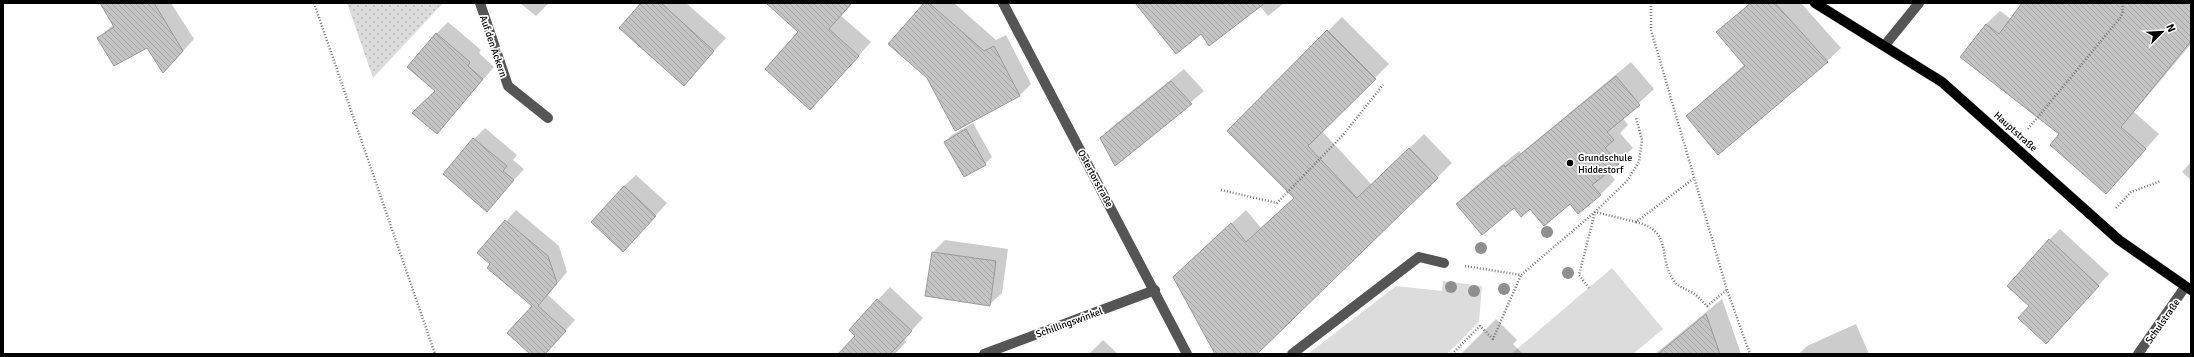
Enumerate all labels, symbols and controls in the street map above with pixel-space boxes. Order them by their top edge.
north arrow [2142,12,2182,52]
street label: Auf den Äckern [477,14,509,79]
text: N [2163,22,2178,34]
street label: Hauptstraße [1991,109,2039,154]
street label: Ostertorstraße [1075,148,1115,209]
place label: Grundschule Hiddestorf [1578,152,1632,176]
marker: Grundschule Hiddestorf [1565,158,1575,168]
street label: Schulstraße [2143,297,2183,346]
street label: Schillingswinkel [1034,305,1104,341]

